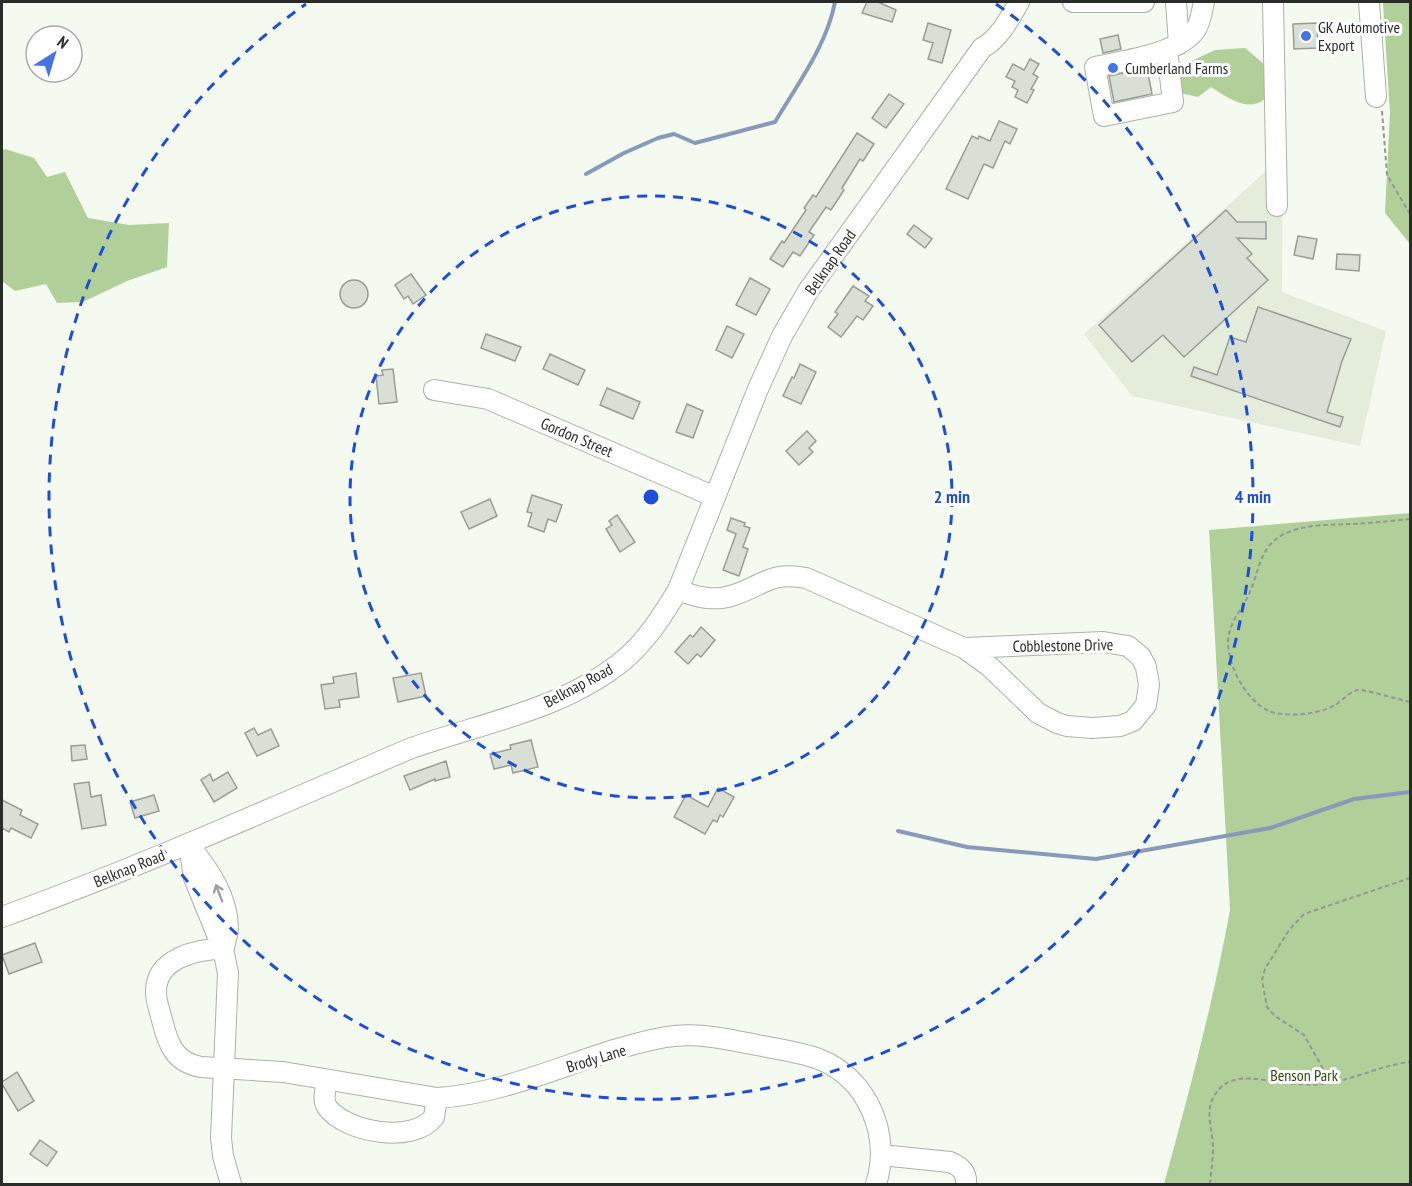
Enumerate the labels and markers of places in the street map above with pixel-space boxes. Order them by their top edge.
place label: GK Automotive Export [1318,17,1400,55]
marker: GK Automotive Export [1299,29,1313,43]
place label: Cumberland Farms [1125,58,1228,78]
marker: Cumberland Farms [1106,61,1120,75]
centre of rings [641,487,661,507]

